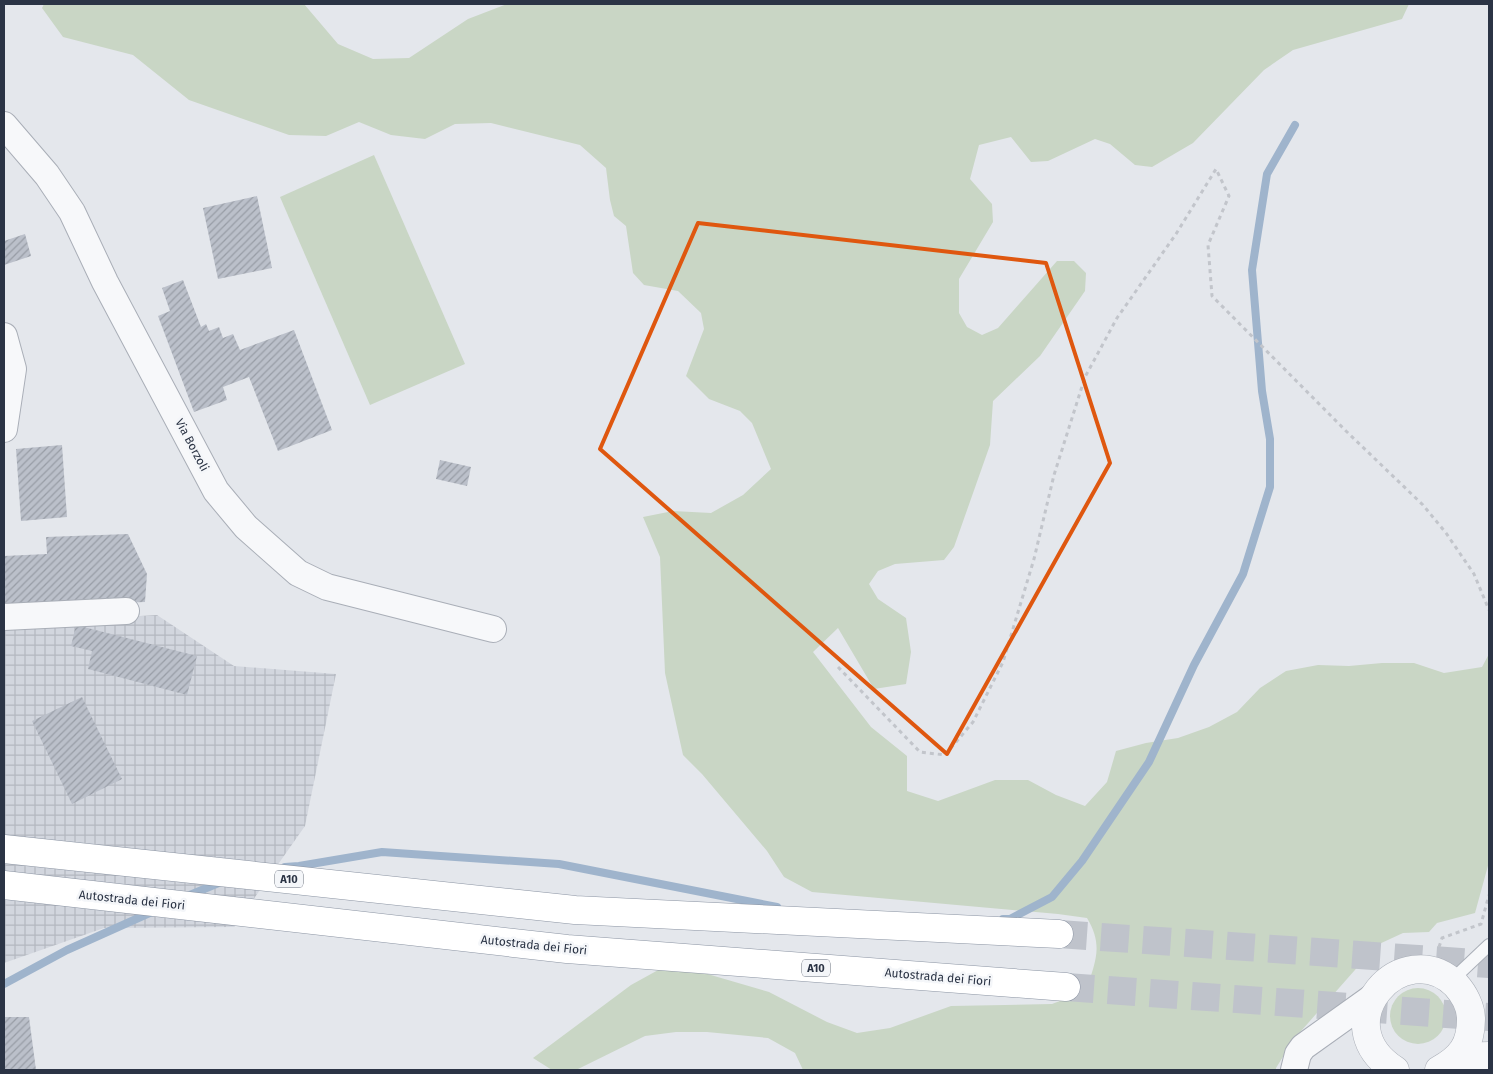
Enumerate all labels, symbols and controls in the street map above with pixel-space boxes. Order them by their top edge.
street label: Via Borzoli [172,416,212,474]
road number: A10 [275,871,303,888]
street label: Autostrada dei Fiori [78,887,186,913]
street label: Autostrada dei Fiori [480,932,588,958]
road number: A10 [802,960,830,976]
street label: Autostrada dei Fiori [884,965,992,989]

